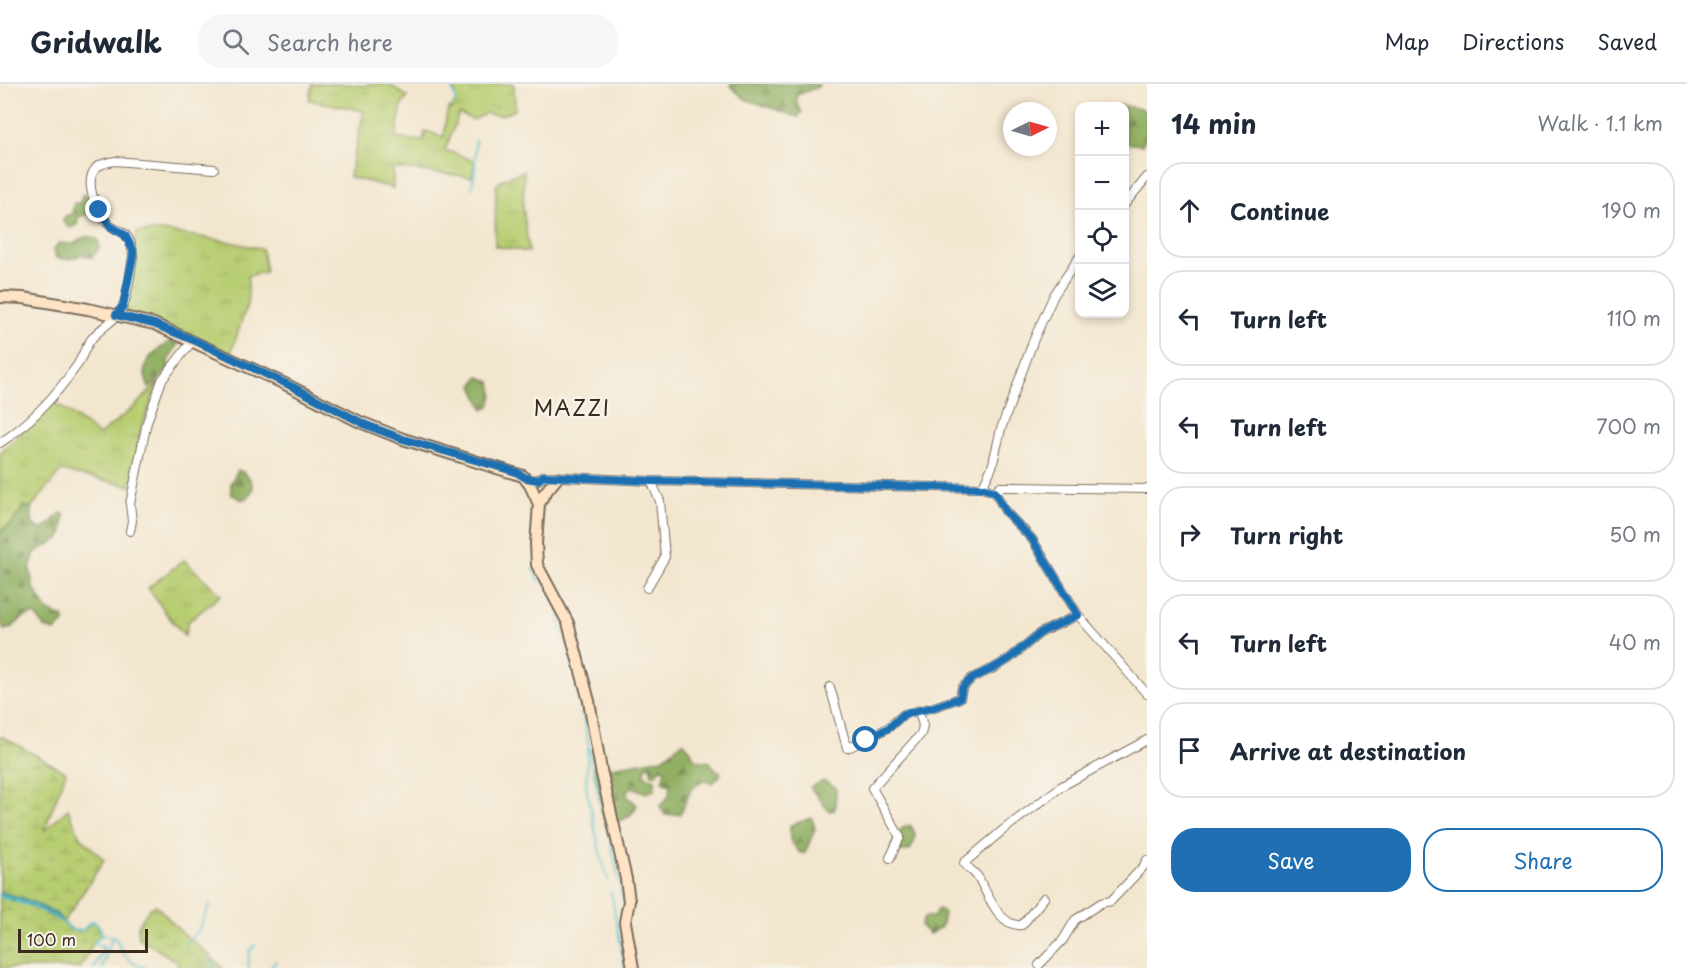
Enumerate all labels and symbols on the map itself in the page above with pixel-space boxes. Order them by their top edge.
north arrow [1003,102,1057,156]
route end [85,196,111,222]
district label: MAZZI [533,391,611,423]
route start [852,726,878,752]
scale bar [18,926,148,954]

